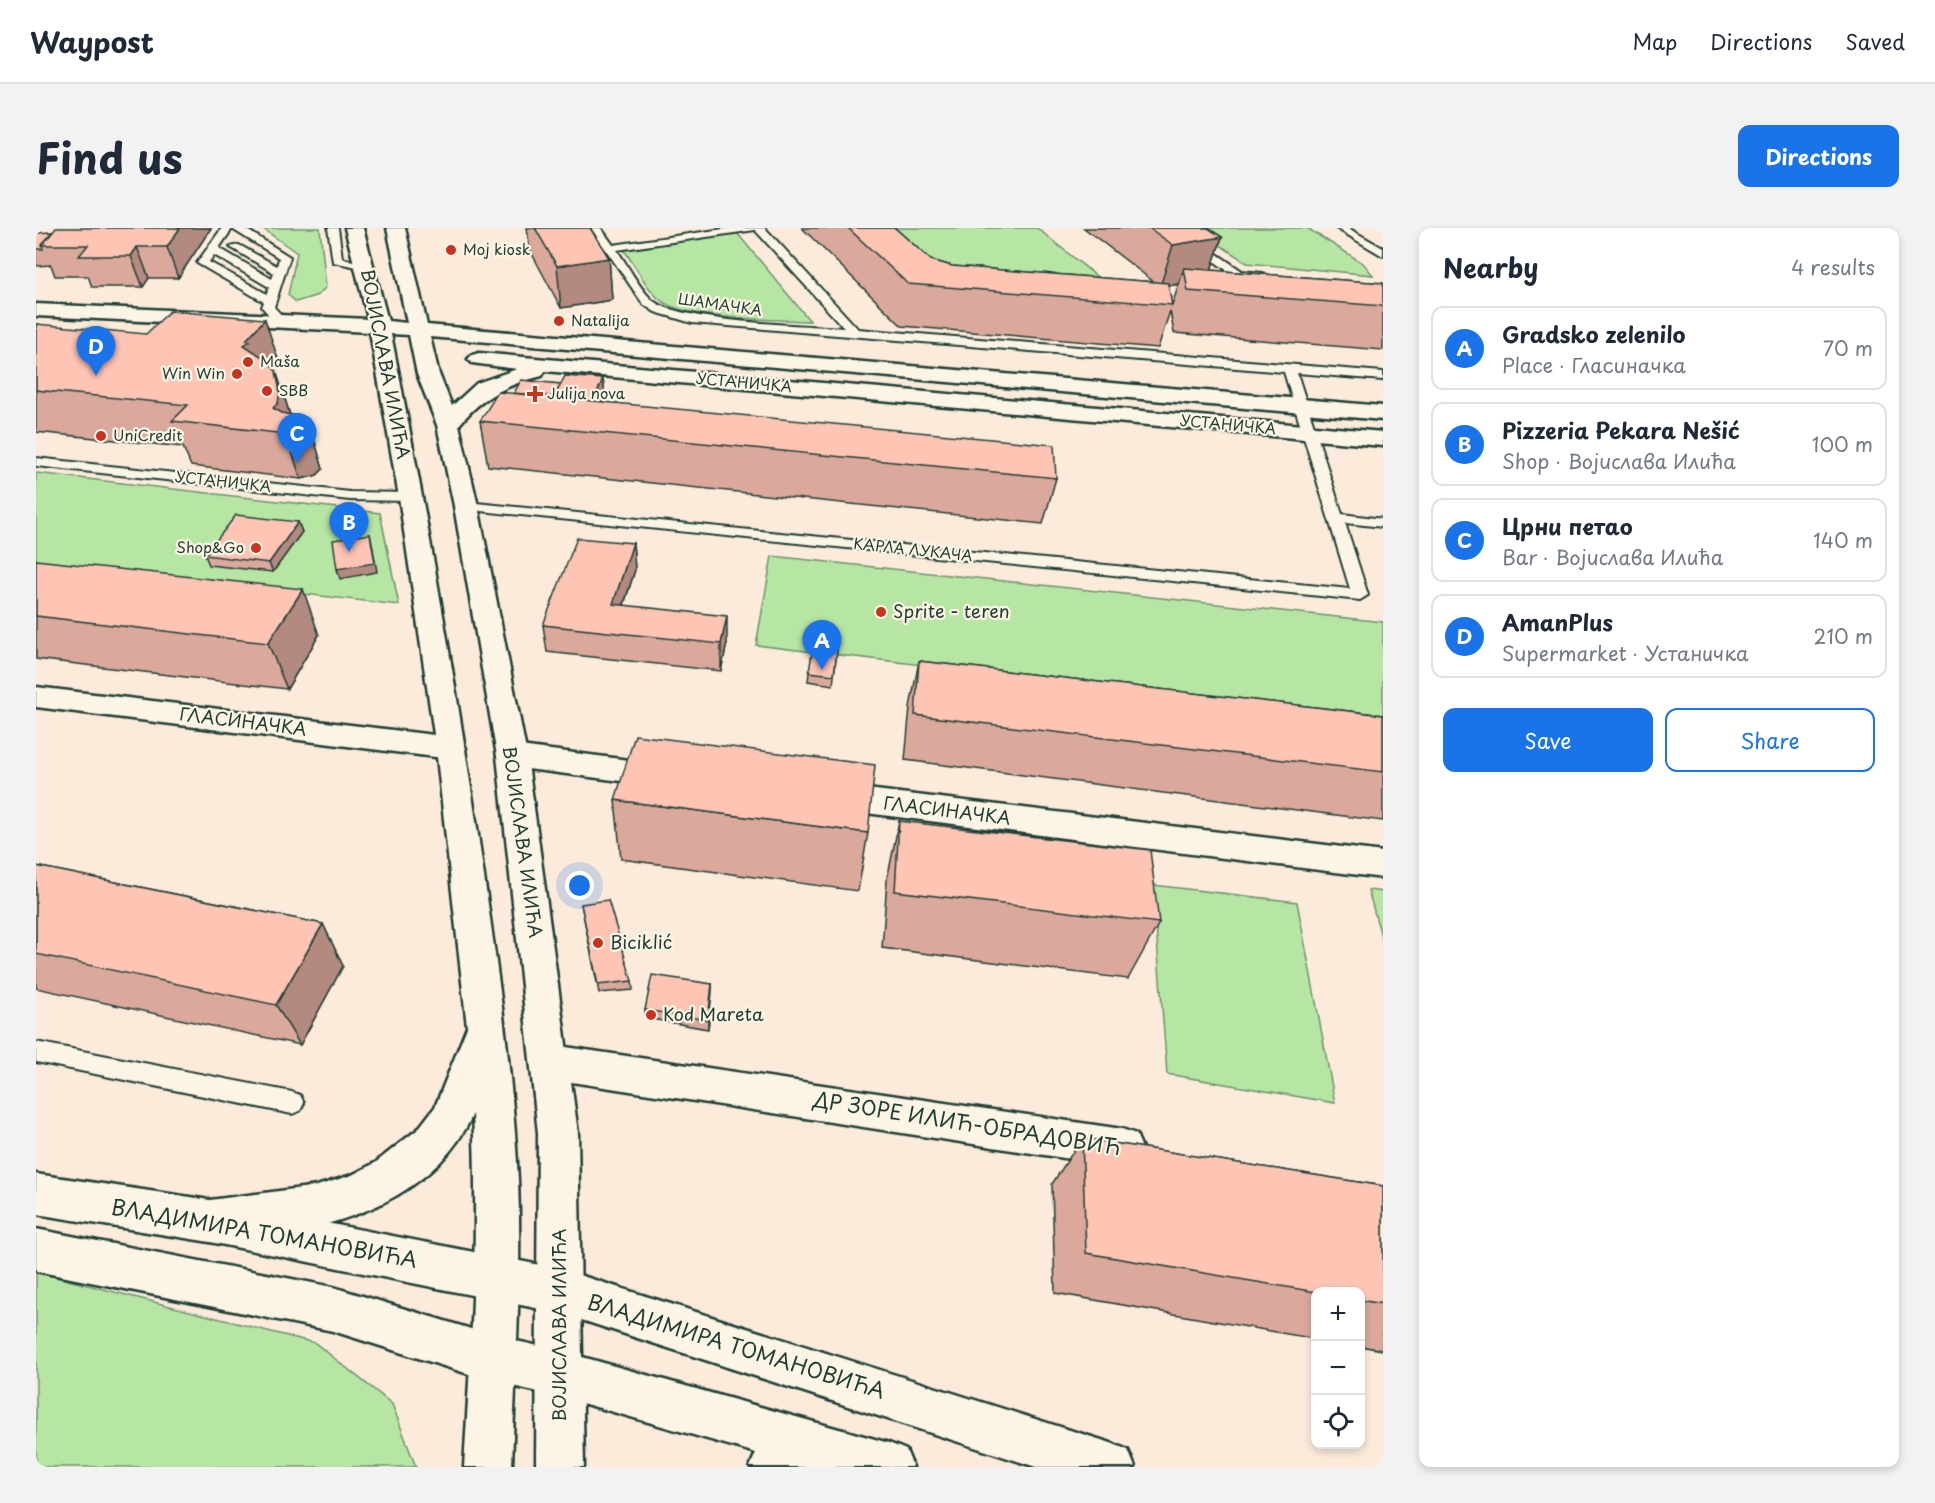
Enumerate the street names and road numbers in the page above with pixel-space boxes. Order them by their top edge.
street label: ВОЈИСЛАВА ИЛИЋА [355,266,418,461]
street label: ШАМАЧКА [677,286,764,321]
street label: УСТАНИЧКА [695,366,793,397]
street label: УСТАНИЧКА [1179,408,1277,439]
street label: УСТАНИЧКА [174,464,272,497]
street label: КАРЛА ЛУКАЧА [852,531,974,566]
street label: ГЛАСИНАЧКА [178,699,308,742]
street label: ВОЈИСЛАВА ИЛИЋА [497,744,550,940]
street label: ГЛАСИНАЧКА [882,788,1012,831]
street label: ДР ЗОРЕ ИЛИЋ-ОБРАДОВИЋ [810,1082,1123,1162]
street label: ВЛАДИМИРА ТОМАНОВИЋА [109,1189,420,1275]
street label: ВОЈИСЛАВА ИЛИЋА [545,1228,572,1422]
street label: ВЛАДИМИРА ТОМАНОВИЋА [584,1284,890,1406]

